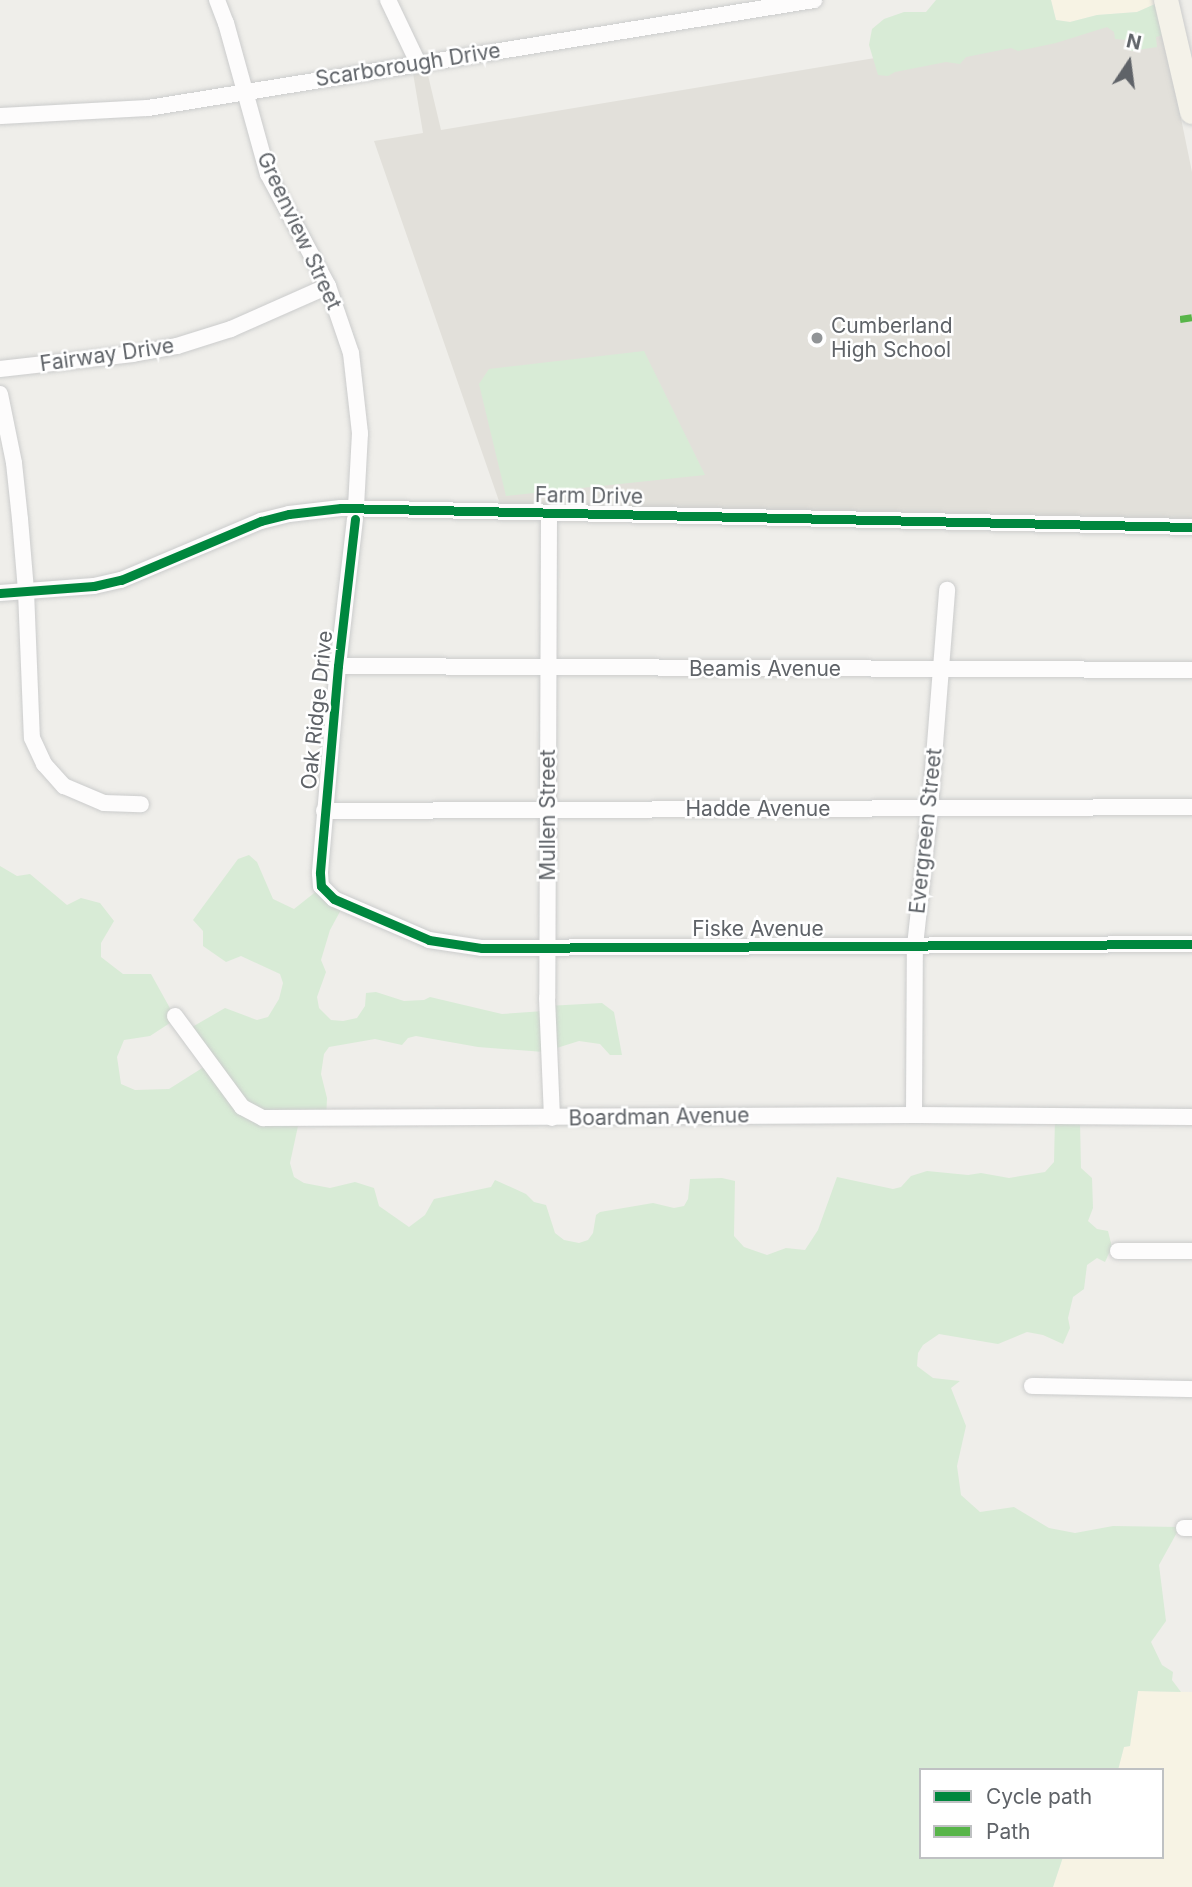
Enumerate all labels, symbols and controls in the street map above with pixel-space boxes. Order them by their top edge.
north arrow [1094,28,1164,98]
text: N [1124,29,1143,55]
street label: Scarborough Drive [314,38,502,92]
street label: Greenview Street [251,148,347,314]
place label: Cumberland High School [831,313,953,363]
marker: Cumberland High School [809,330,825,346]
street label: Fairway Drive [38,333,176,377]
street label: Farm Drive [535,482,643,510]
street label: Oak Ridge Drive [296,629,338,791]
street label: Beamis Avenue [689,656,841,682]
street label: Evergreen Street [905,747,947,915]
street label: Mullen Street [535,749,561,881]
street label: Hadde Avenue [685,796,831,822]
street label: Fiske Avenue [692,916,824,942]
street label: Boardman Avenue [568,1103,750,1131]
legend [919,1768,1164,1859]
text: Cycle path [986,1784,1092,1809]
text: Path [986,1819,1031,1844]

